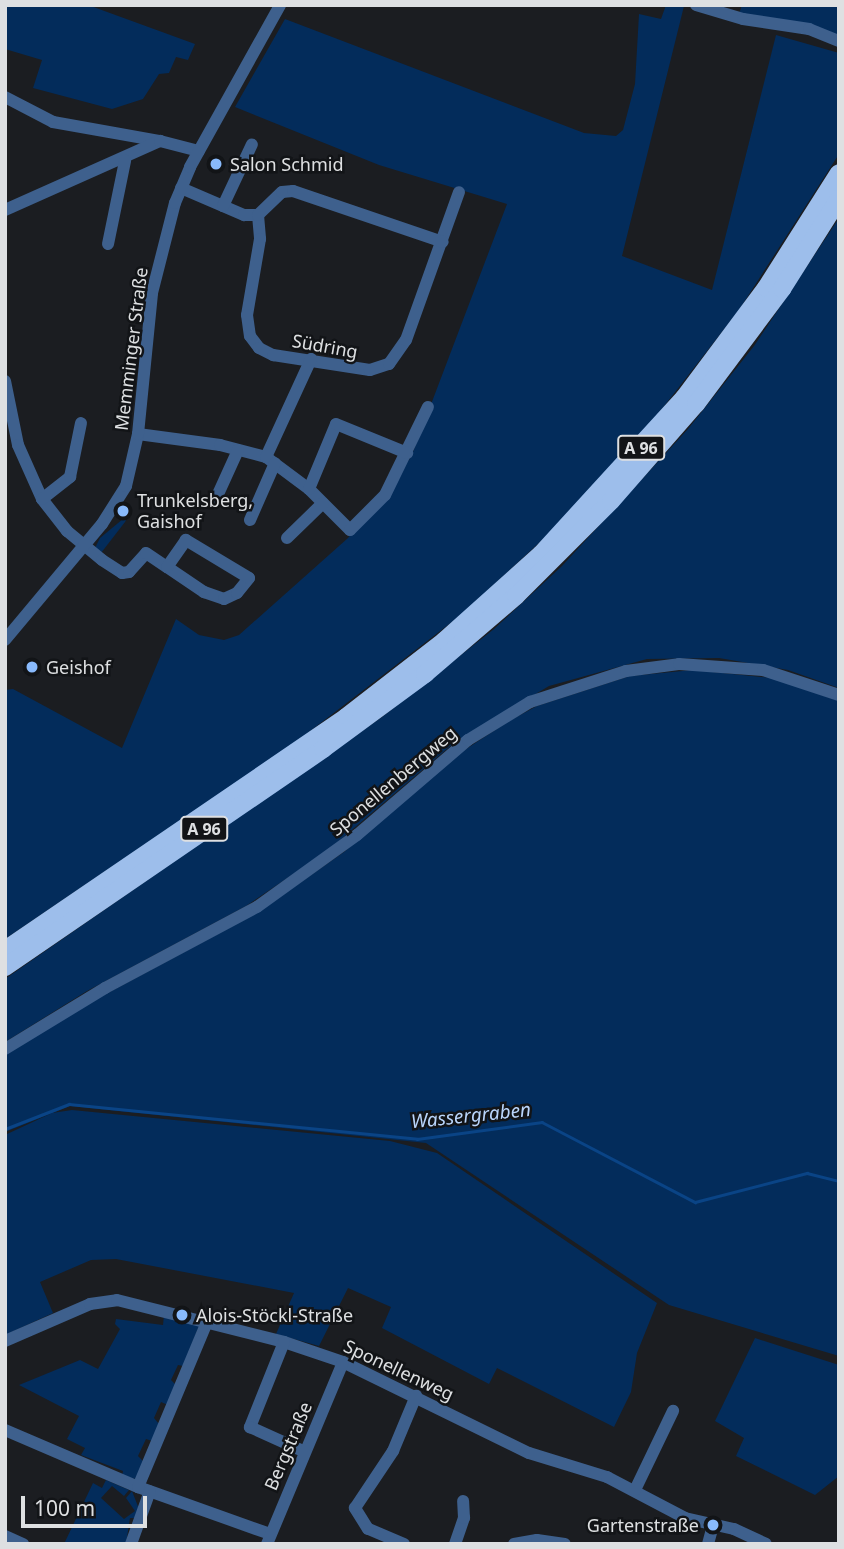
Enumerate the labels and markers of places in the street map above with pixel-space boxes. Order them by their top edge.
place label: Salon Schmid [230,153,344,175]
marker: Salon Schmid [208,156,224,172]
place label: Trunkelsberg, Gaishof [137,490,253,532]
marker: Trunkelsberg, Gaishof [115,503,131,519]
place label: Geishof [46,656,111,678]
marker: Geishof [24,659,40,675]
place label: Alois-Stöckl-Straße [196,1304,353,1326]
marker: Alois-Stöckl-Straße [174,1307,190,1323]
place label: Gartenstraße [587,1514,699,1536]
marker: Gartenstraße [705,1517,721,1533]

